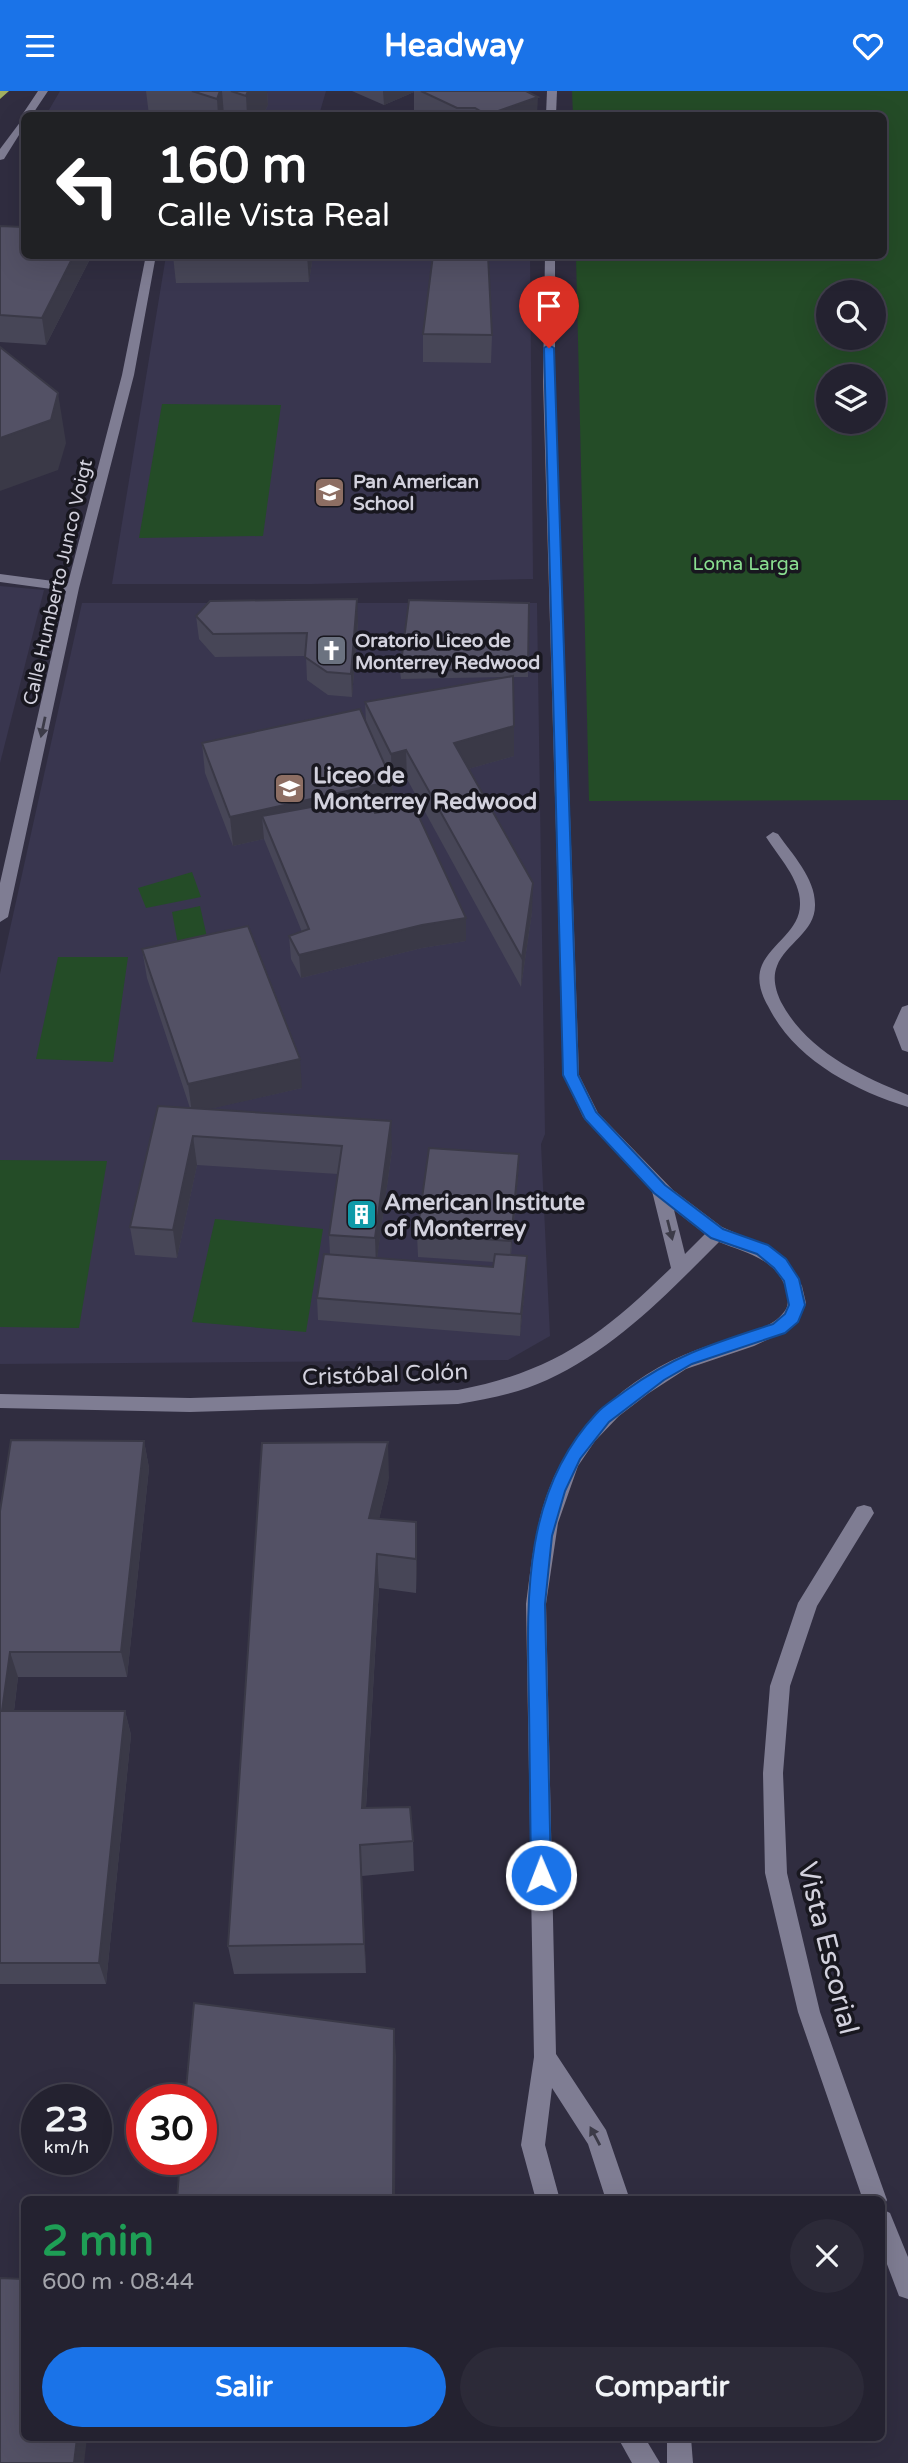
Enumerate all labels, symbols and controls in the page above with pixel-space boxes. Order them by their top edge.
icon: menu [21,27,59,65]
text: Headway [384,27,524,65]
icon: heart [849,27,887,65]
text: 160 m [157,137,307,196]
icon: left [42,140,133,231]
text: Calle Vista Real [157,197,390,235]
pin [519,276,579,348]
map controls [816,280,886,434]
button: search [816,280,886,350]
icon: arrive [530,287,568,325]
button: layers [816,364,886,434]
street label: Calle Humberto Junco Voigt [19,457,97,707]
place label: Pan American School [353,471,479,515]
school or university icon: Pan American School [313,475,347,509]
park label: Loma Larga [693,553,799,575]
place label: Oratorio Liceo de Monterrey Redwood [355,630,540,675]
church icon: Oratorio Liceo de Monterrey Redwood [315,634,349,668]
one-way arrow [38,716,49,738]
place label: Liceo de Monterrey Redwood [313,762,537,816]
school or university icon: Liceo de Monterrey Redwood [273,771,307,805]
place label: American Institute of Monterrey [384,1189,585,1243]
building icon: American Institute of Monterrey [344,1198,378,1232]
one-way arrow [665,1219,676,1241]
street label: Cristóbal Colón [301,1358,469,1392]
position arrow [504,1838,578,1912]
street label: Vista Escorial [790,1858,866,2038]
speed limit sign: 30 [126,2084,217,2175]
text: 23 [45,2099,88,2141]
one-way arrow [589,2126,601,2145]
text: km/h [44,2136,89,2158]
text: 2 min [42,2216,154,2267]
button: close [790,2219,864,2293]
text: 600 m · 08:44 [42,2268,194,2296]
button: Salir [42,2347,446,2427]
button: Compartir [460,2347,864,2427]

